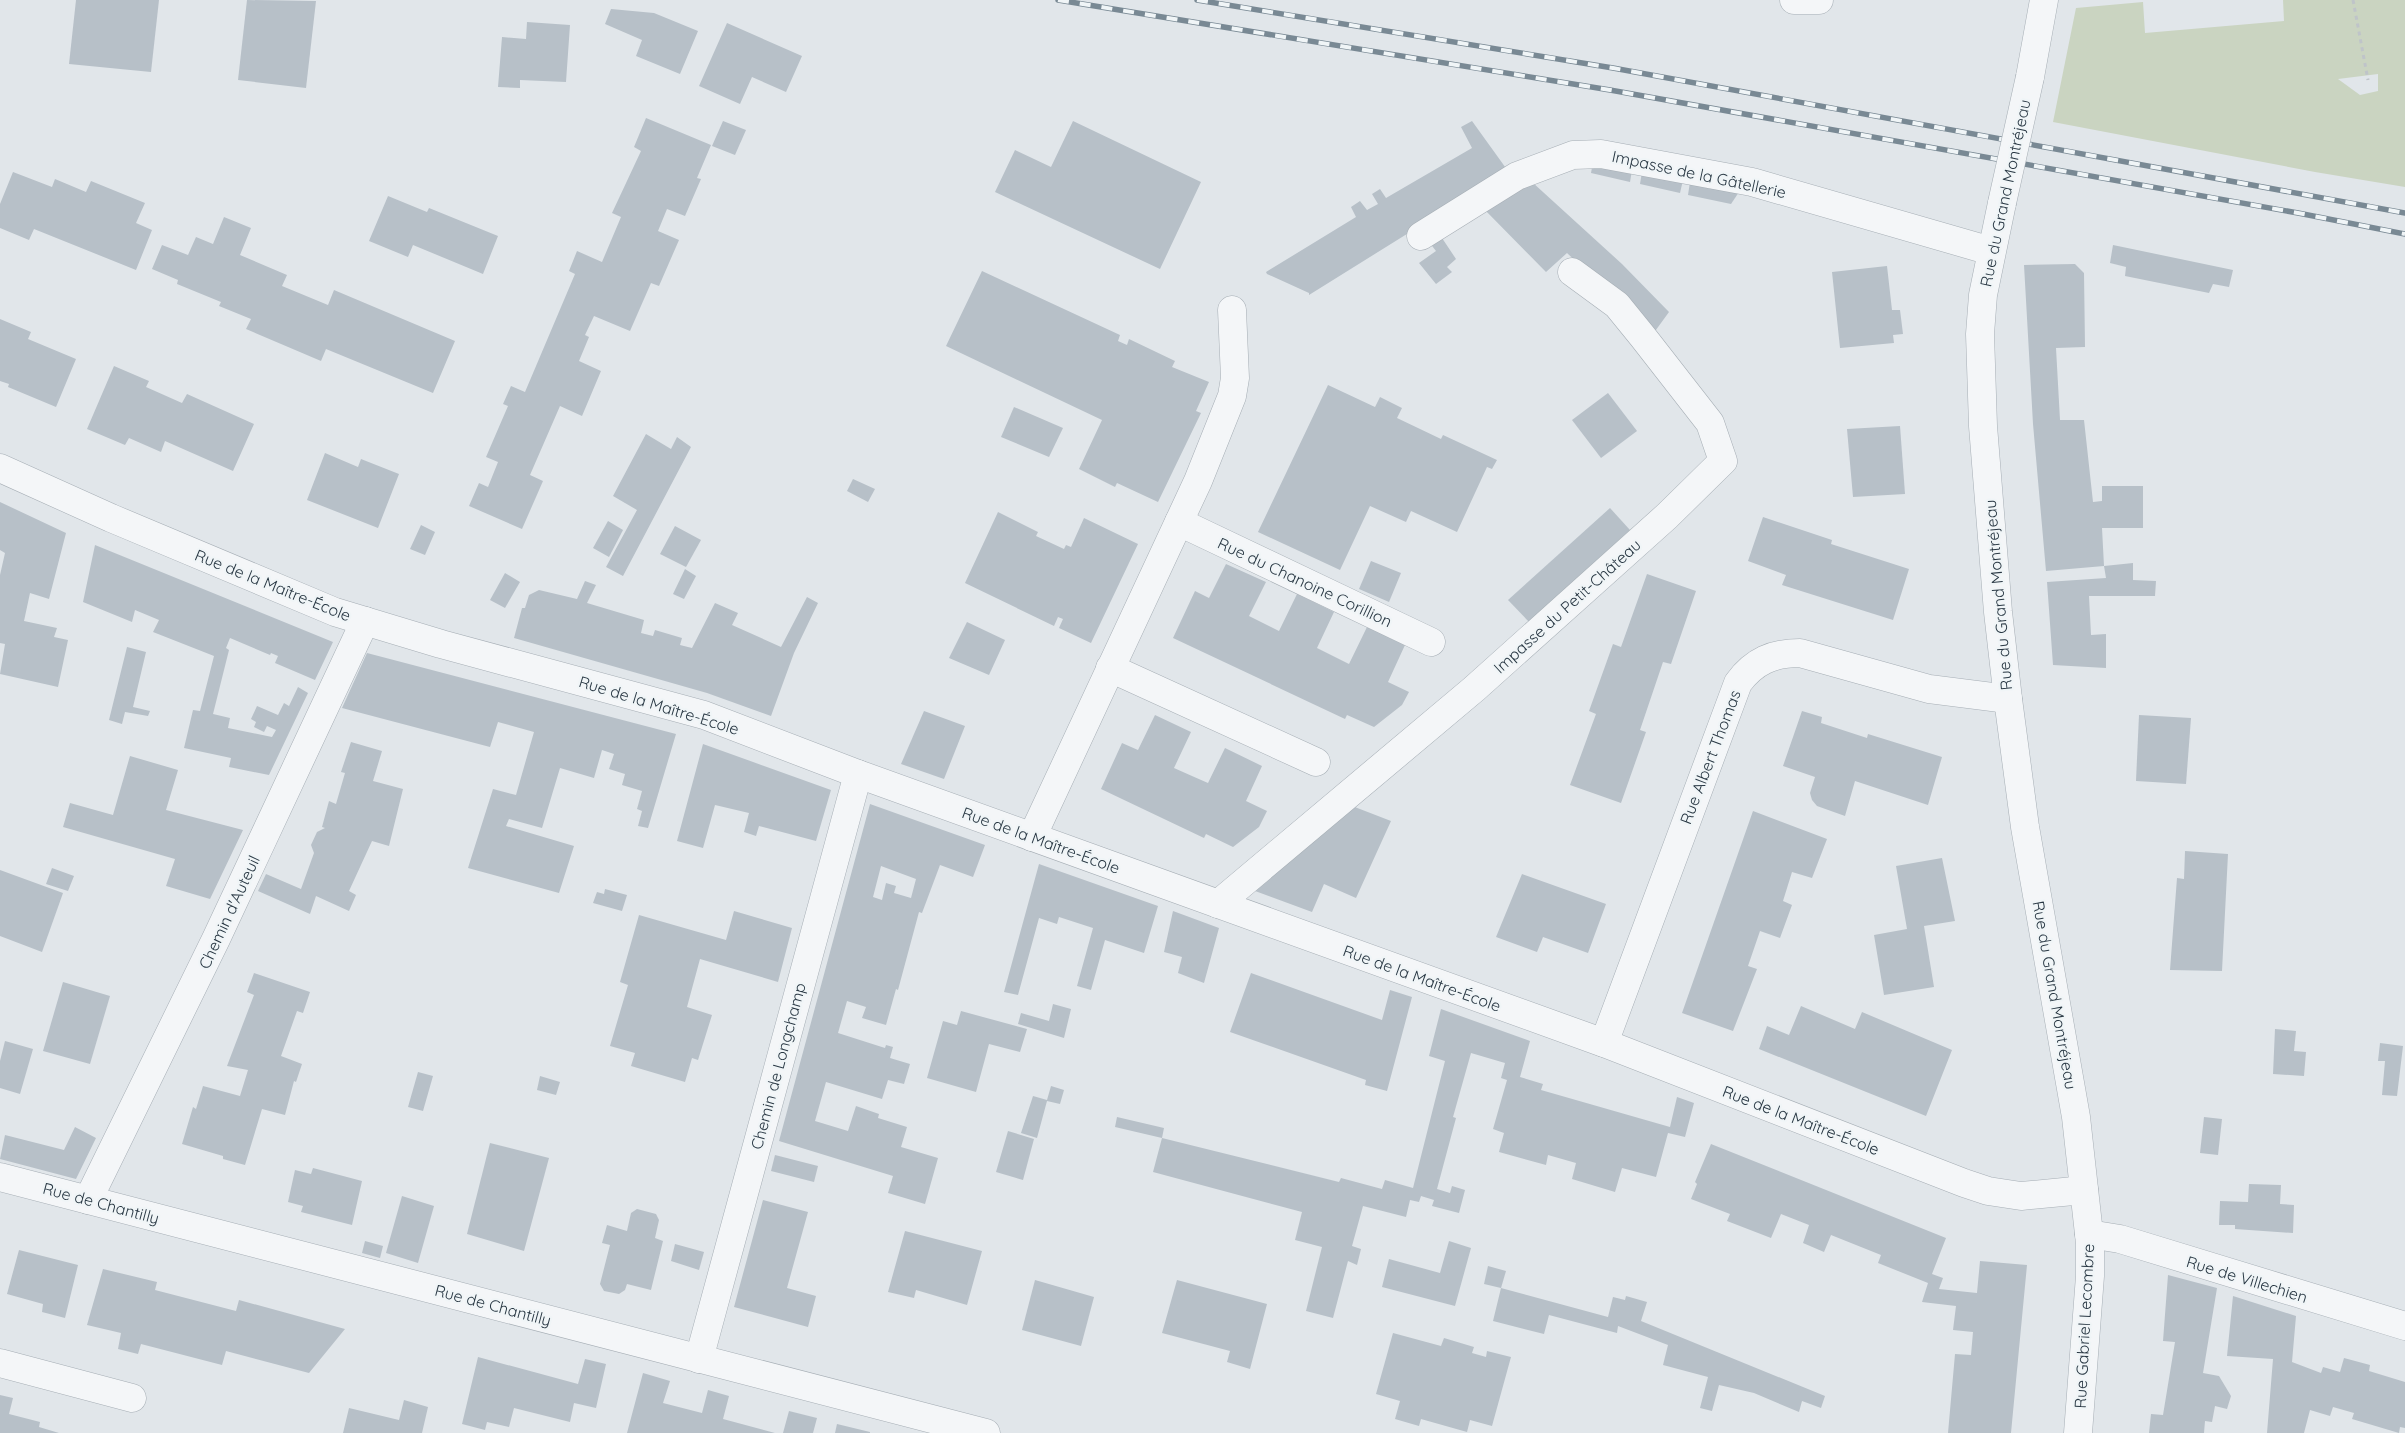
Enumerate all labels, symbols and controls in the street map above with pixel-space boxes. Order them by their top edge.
street label: Rue du Grand Montréjeau [1975,97,2035,289]
street label: Impasse de la Gâtellerie [1610,146,1788,202]
street label: Rue du Grand Montréjeau [1980,499,2016,691]
street label: Rue du Chanoine Corillion [1215,533,1395,631]
street label: Impasse du Petit-Château [1489,535,1645,677]
street label: Rue de la Maître-École [192,545,354,625]
street label: Rue de la Maître-École [577,671,741,739]
street label: Rue Albert Thomas [1675,687,1745,827]
street label: Rue de la Maître-École [959,802,1123,878]
street label: Chemin d'Auteuil [194,852,264,972]
street label: Rue du Grand Montréjeau [2029,899,2081,1091]
street label: Rue de la Maître-École [1340,940,1504,1016]
street label: Chemin de Longchamp [746,980,810,1152]
street label: Rue de la Maître-École [1720,1081,1882,1159]
street label: Rue de Chantilly [41,1178,161,1228]
street label: Rue Gabriel Lecombre [2070,1243,2098,1409]
street label: Rue de Villechien [2184,1251,2310,1307]
street label: Rue de Chantilly [433,1280,553,1330]

